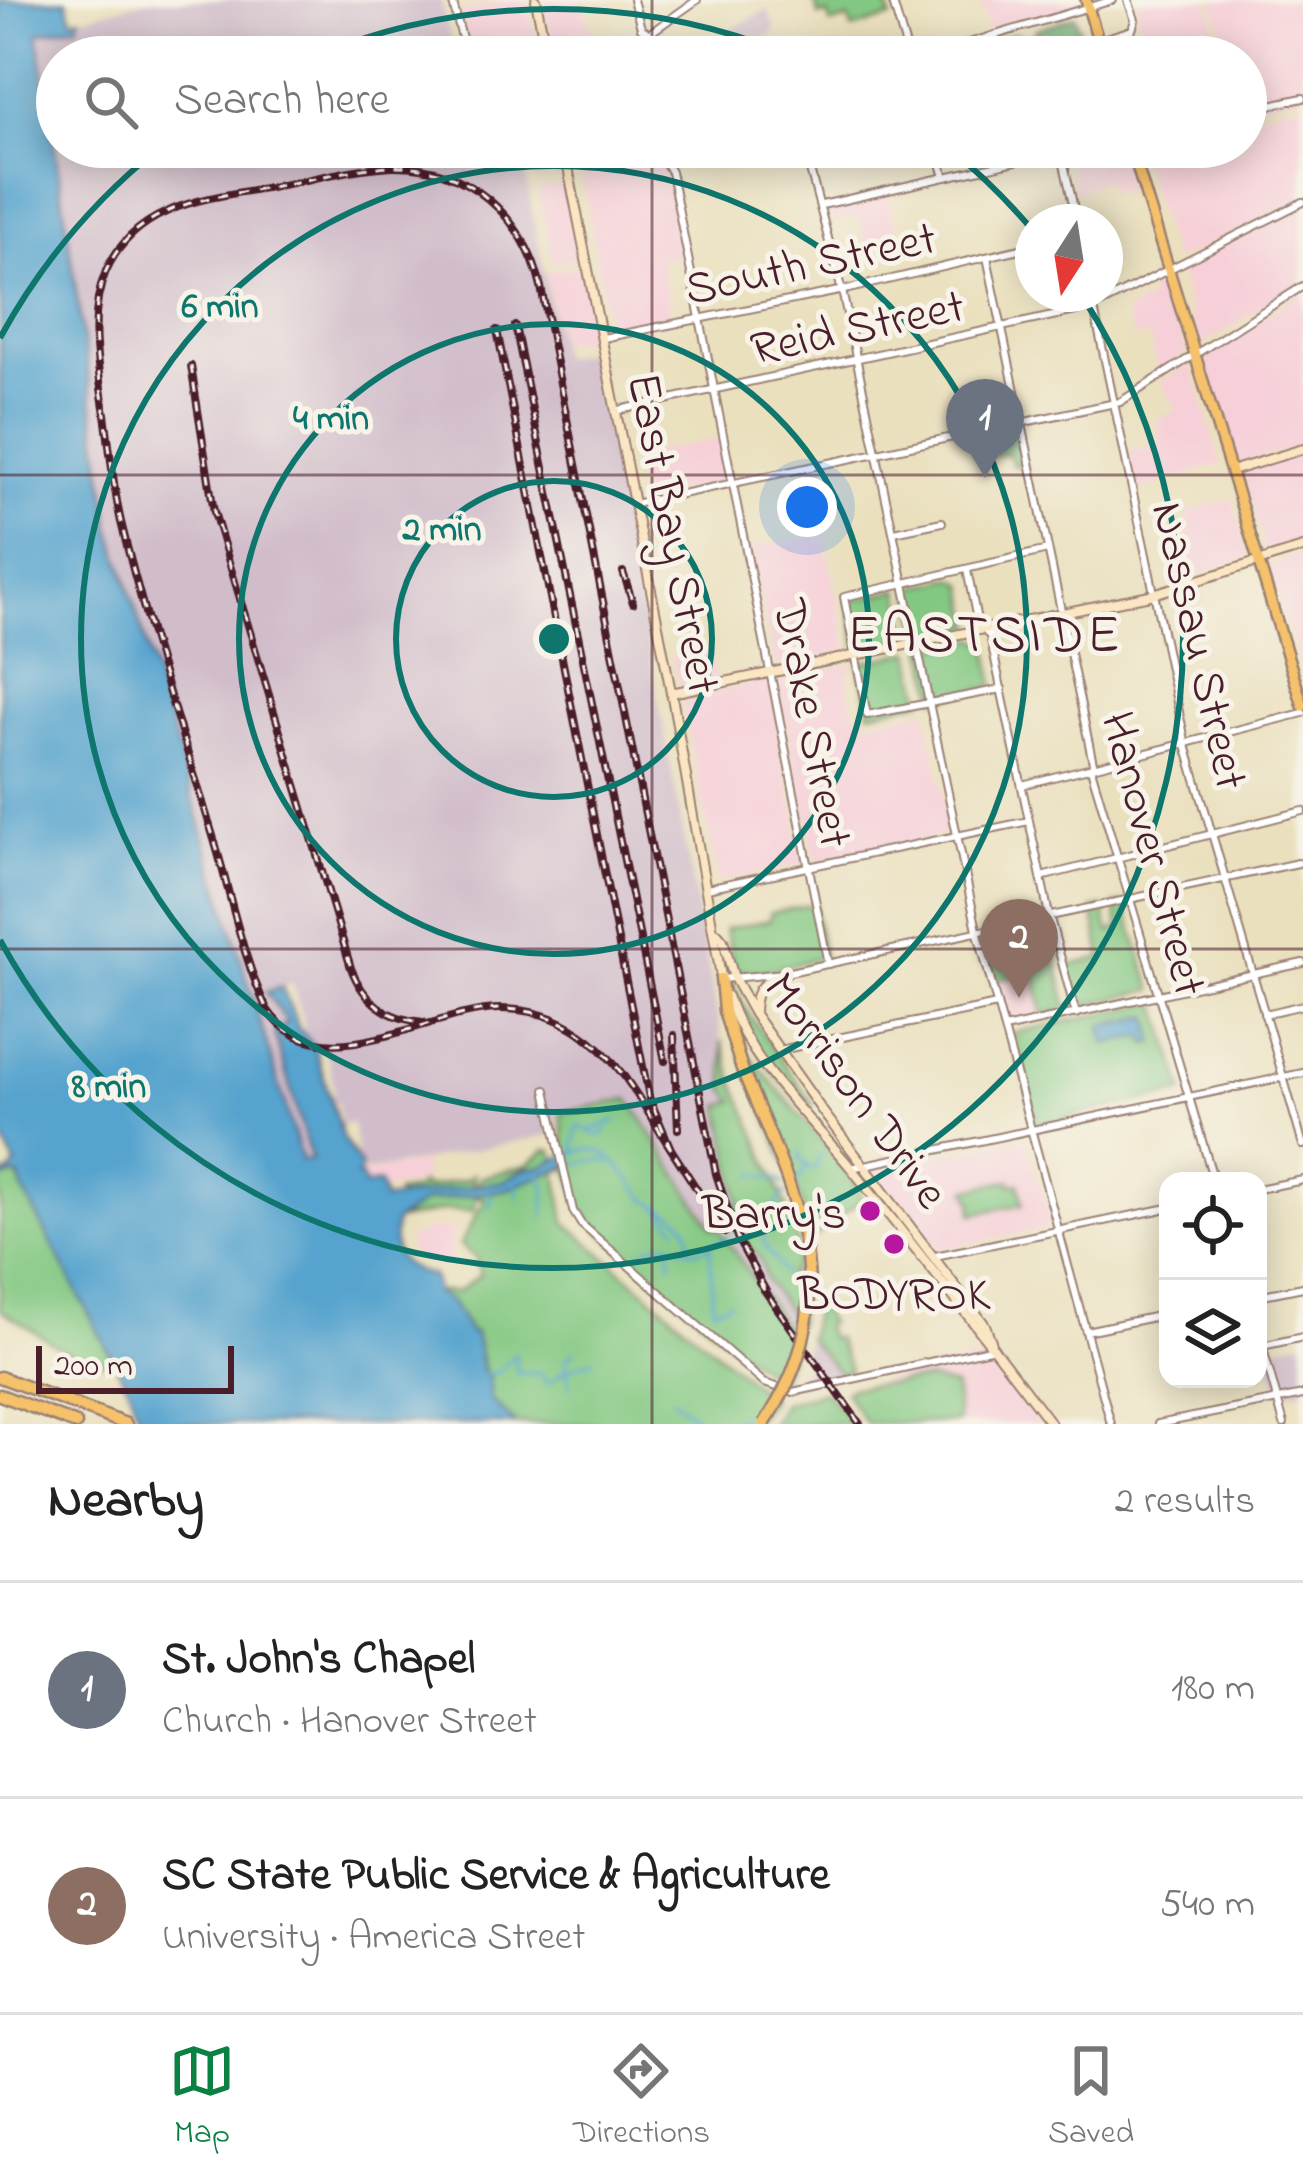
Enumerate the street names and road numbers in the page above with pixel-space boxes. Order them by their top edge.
street label: South Street [679,205,943,327]
street label: Reid Street [745,273,971,387]
street label: East Bay Street [606,368,736,700]
street label: Nassau Street [1130,495,1264,797]
street label: Drake Street [752,593,868,854]
street label: Hanover Street [1080,704,1223,1004]
street label: Morrison Drive [744,959,964,1225]

